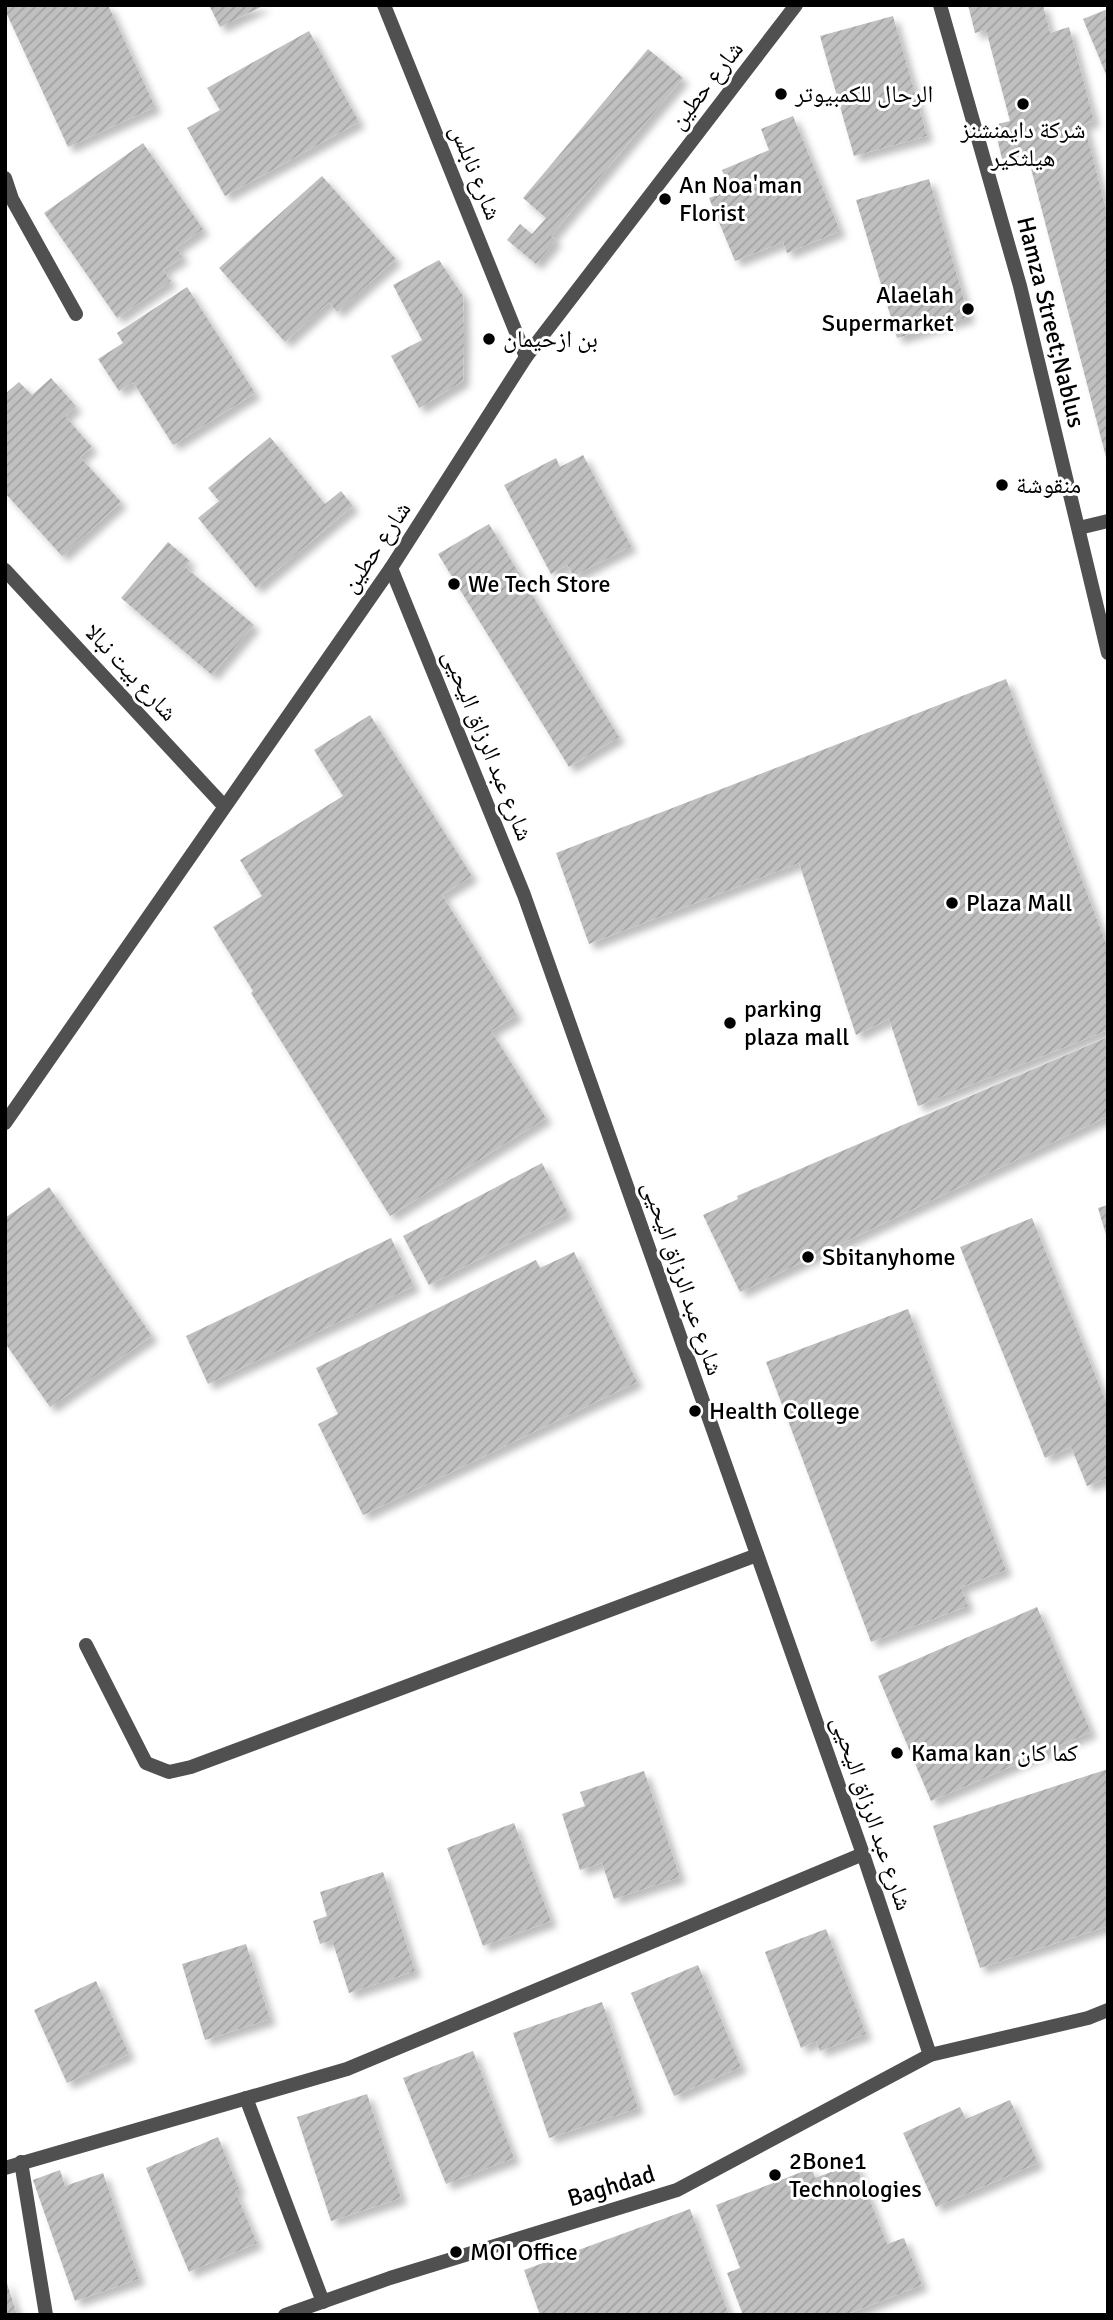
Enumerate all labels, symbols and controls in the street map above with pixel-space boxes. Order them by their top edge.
street label: شارع حطين [662,35,750,135]
place label: الرحال للكمبيوتر [794,79,933,109]
marker: الرحال للكمبيوتر [773,86,789,102]
marker: شركة دايمنشنز هيلثكير [1015,96,1031,112]
place label: شركة دايمنشنز هيلثكير [960,115,1086,173]
street label: شارع نابلس [443,120,509,224]
place label: An Noa'man Florist [679,170,802,228]
marker: An Noa'man Florist [657,191,673,207]
street label: Hamza Street;Nablus [1010,213,1092,431]
place label: Alaelah Supermarket [822,280,954,338]
marker: Alaelah Supermarket [960,301,976,317]
place label: بن ازحيمان [503,324,598,354]
marker: بن ازحيمان [481,331,497,347]
place label: منقوشة [1016,470,1081,500]
marker: منقوشة [994,477,1010,493]
street label: شارع حطين [334,496,418,598]
place label: We Tech Store [468,569,611,599]
marker: We Tech Store [446,576,462,592]
street label: شارع بيت نبالا [78,617,184,727]
street label: شارع عبد الرزاق اليحيى [436,645,540,845]
place label: Plaza Mall [966,888,1072,918]
marker: Plaza Mall [944,895,960,911]
place label: parking plaza mall [744,994,849,1052]
marker: parking plaza mall [722,1015,738,1031]
street label: شارع عبد الرزاق اليحيى [636,1177,730,1379]
place label: Sbitanyhome [822,1242,956,1272]
marker: Sbitanyhome [800,1249,816,1265]
place label: Health College [709,1396,860,1426]
marker: Health College [687,1403,703,1419]
street label: شارع عبد الرزاق اليحيى [825,1712,919,1914]
place label: Kama kan كما كان [911,1738,1078,1768]
marker: Kama kan كما كان [889,1745,905,1761]
place label: 2Bone1 Technologies [789,2146,922,2204]
street label: Baghdad [564,2159,658,2213]
marker: 2Bone1 Technologies [767,2167,783,2183]
place label: MOI Office [470,2237,578,2267]
marker: MOI Office [448,2244,464,2260]

